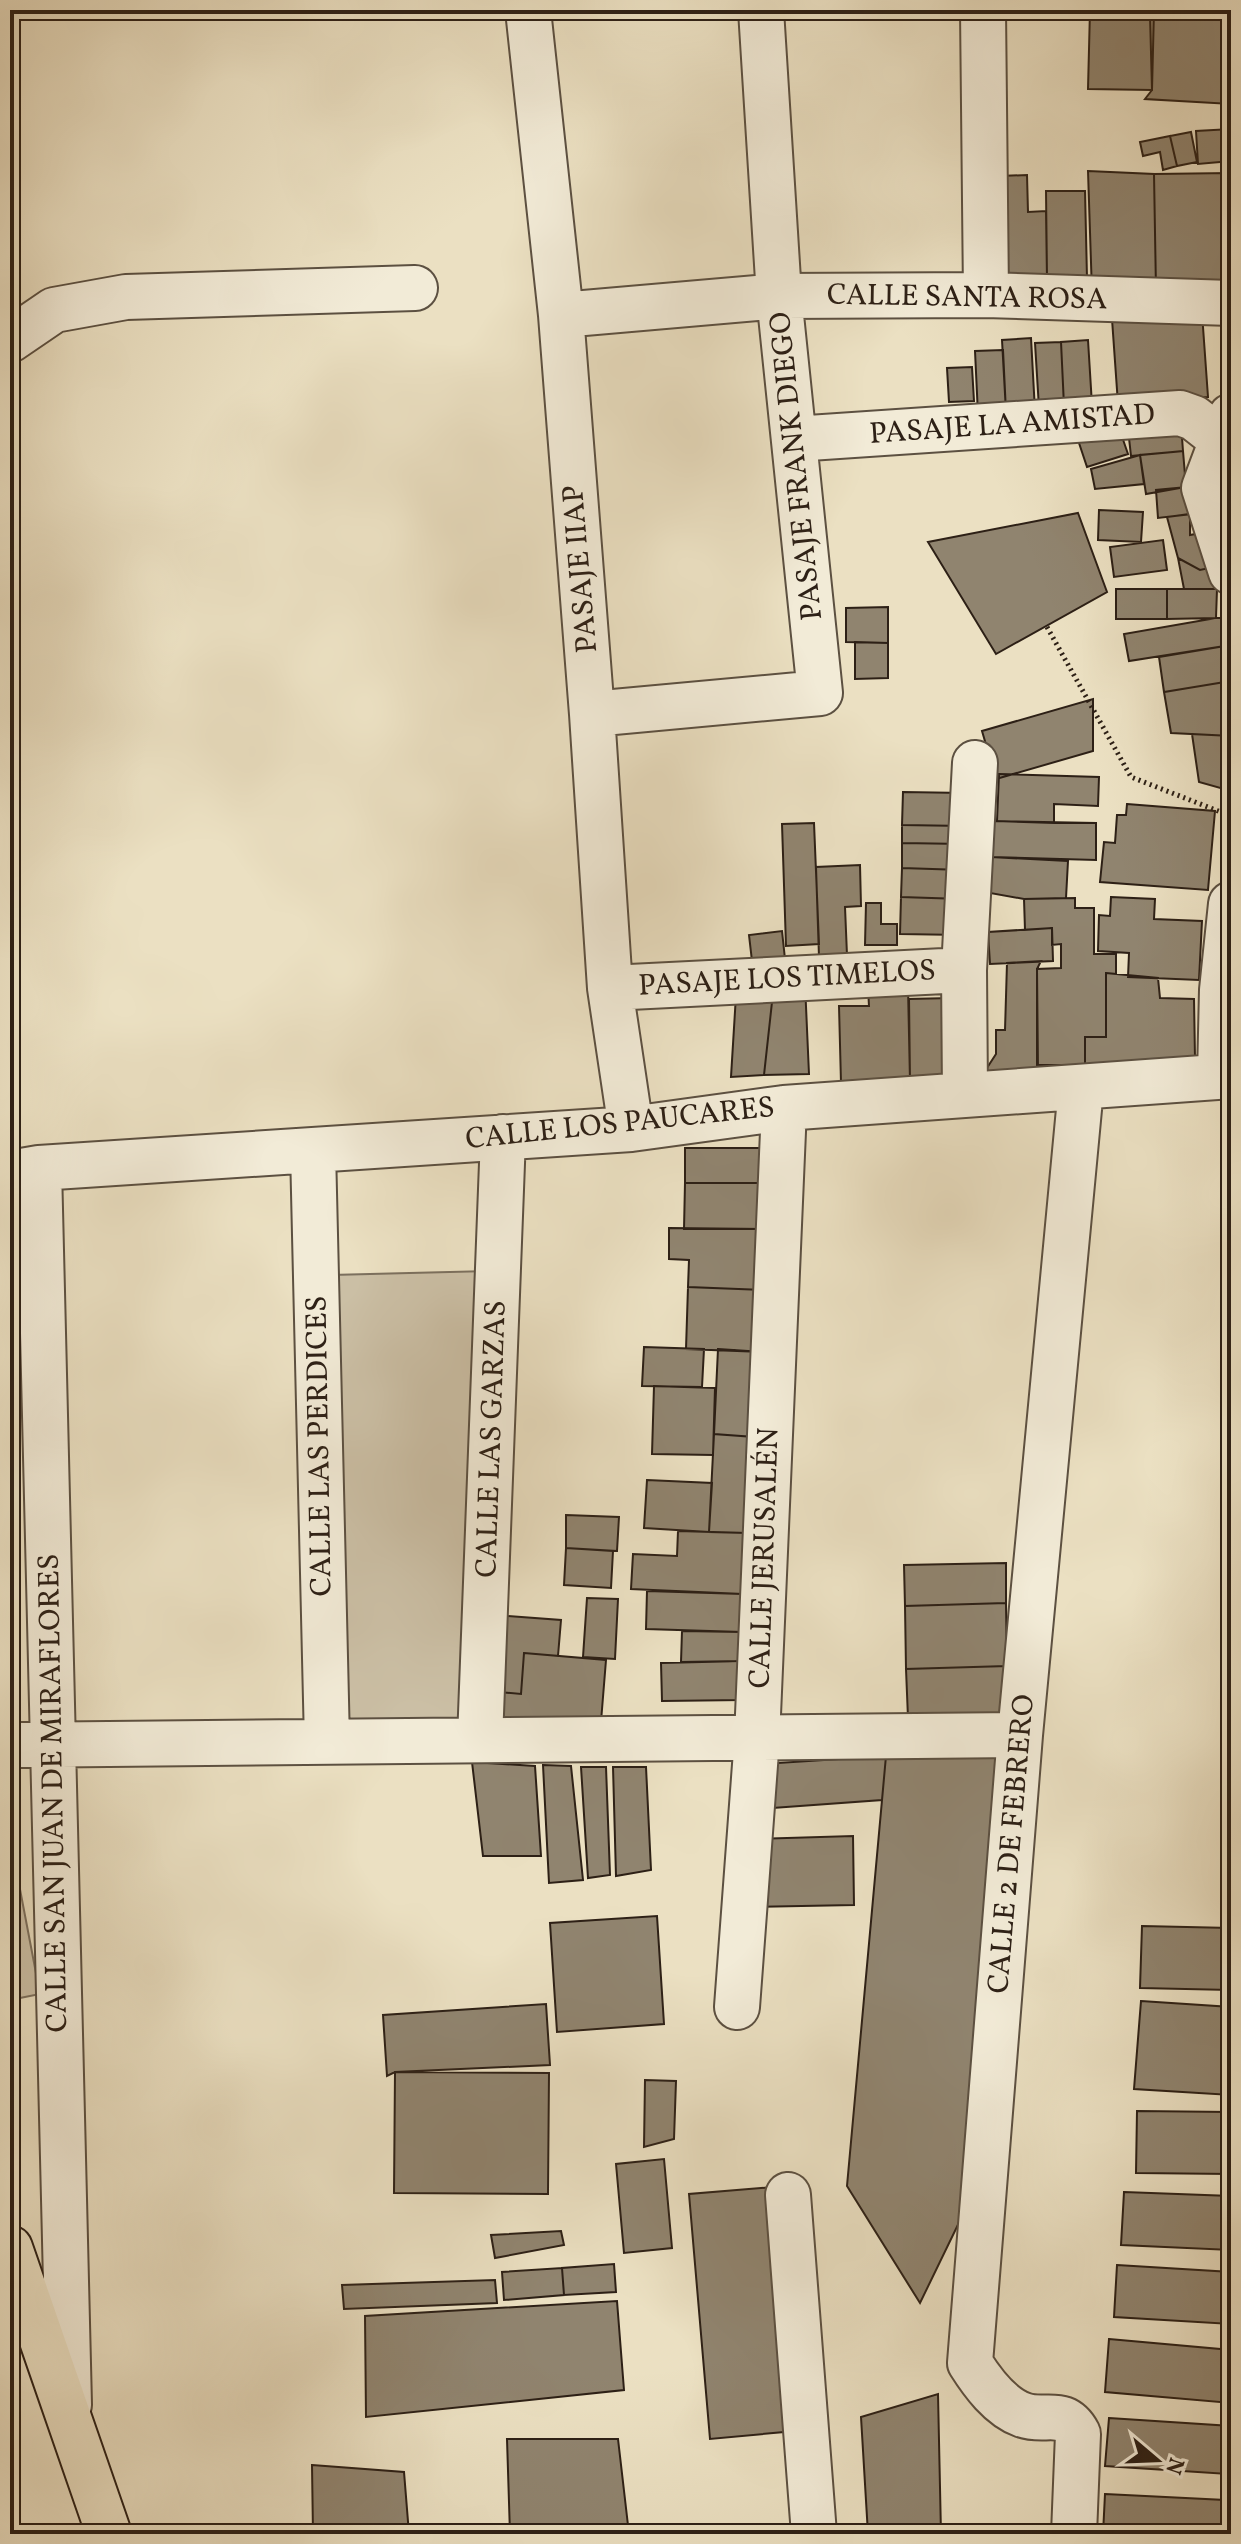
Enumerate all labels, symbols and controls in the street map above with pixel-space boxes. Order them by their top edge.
street label: CALLE SANTA ROSA [826,275,1108,321]
street label: PASAJE FRANK DIEGO [760,310,834,622]
street label: PASAJE LA AMISTAD [868,394,1156,456]
street label: PASAJE IIAP [553,483,609,655]
street label: PASAJE LOS TIMELOS [637,950,937,1008]
street label: CALLE LOS PAUCARES [463,1087,777,1161]
street label: CALLE LAS PERDICES [296,1295,344,1597]
street label: CALLE LAS GARZAS [466,1300,518,1578]
street label: CALLE JERUSALÉN [739,1427,791,1689]
street label: CALLE SAN JUAN DE MIRAFLORES [29,1553,79,2033]
street label: CALLE 2 DE FEBRERO [978,1693,1046,1995]
north arrow [1117,2420,1197,2500]
text: N [1156,2453,1191,2478]

